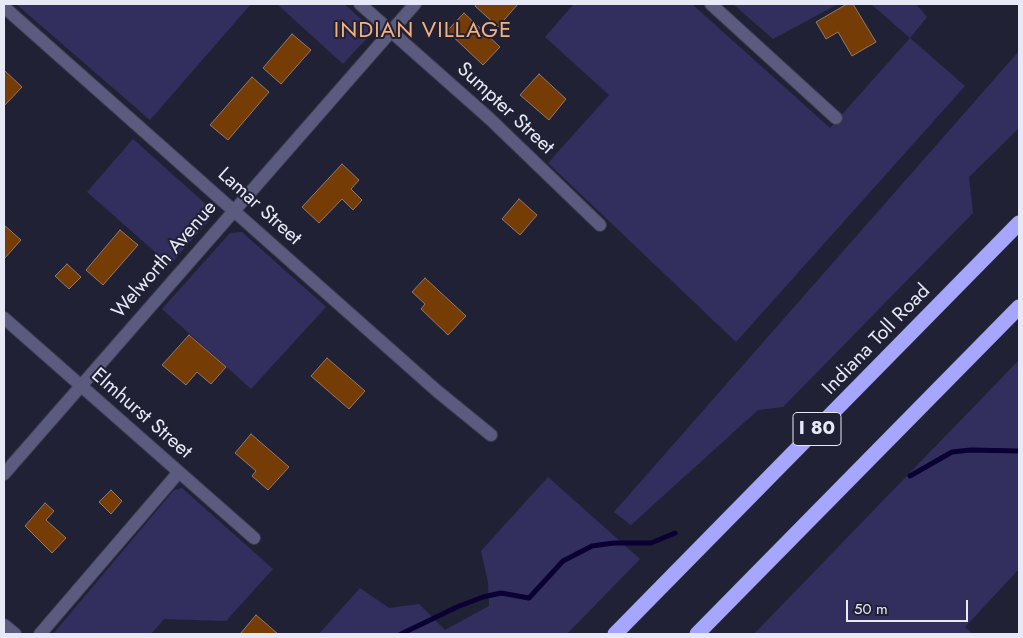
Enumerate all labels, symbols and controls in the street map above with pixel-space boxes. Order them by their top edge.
district label: INDIAN VILLAGE [332,19,514,45]
street label: Sumpter Street [451,58,559,160]
street label: Lamar Street [212,163,306,251]
street label: Welworth Avenue [107,196,223,324]
street label: Indiana Toll Road [818,280,936,400]
street label: Elmhurst Street [86,364,196,464]
road number: I 80 [793,412,841,446]
scale bar [848,590,970,622]
text: 50 m [854,598,888,620]

